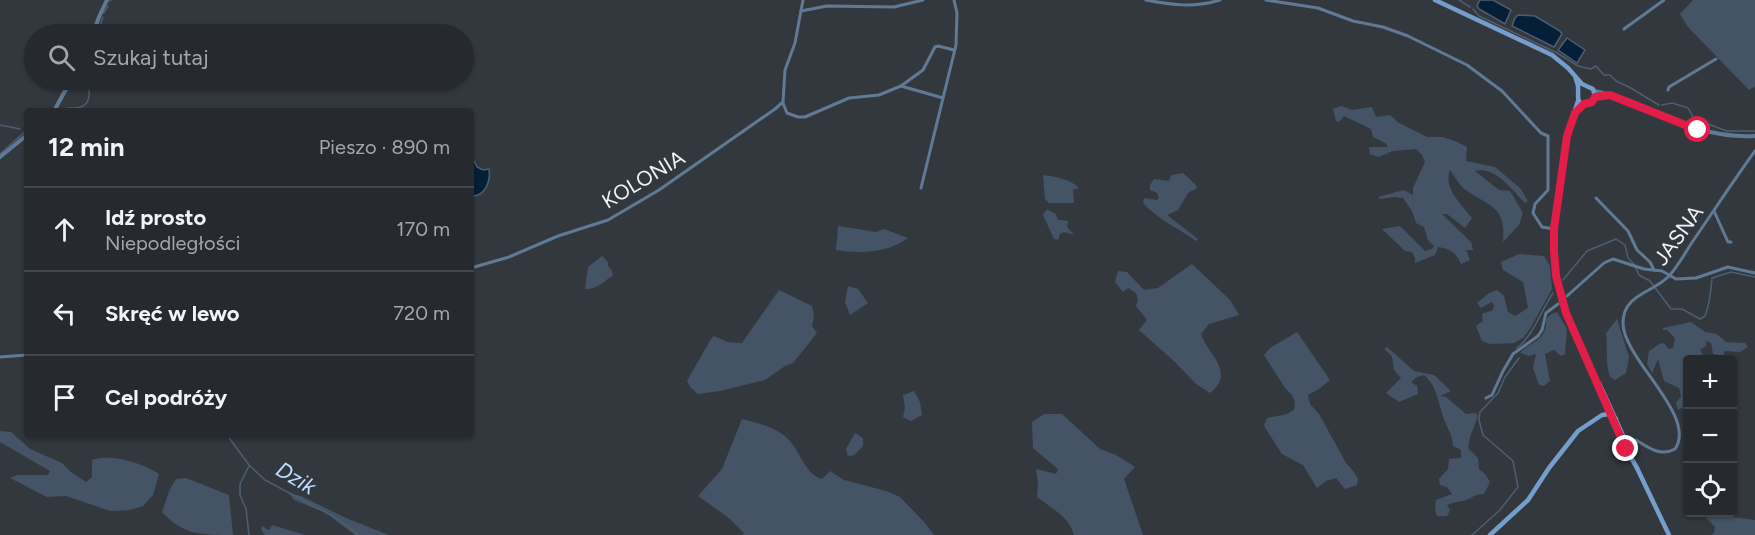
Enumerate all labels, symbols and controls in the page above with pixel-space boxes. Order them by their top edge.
search box [24,24,474,90]
icon: search [45,41,78,74]
text: Szukaj tutaj [93,44,209,71]
route start [1684,116,1710,142]
text: 12 min [48,131,124,163]
text: Pieszo · 890 m [319,135,450,159]
street label: KOLONIA [597,145,689,213]
street label: JASNA [1648,200,1708,270]
text: Idź prosto [105,204,206,231]
icon: ahead [48,213,81,246]
text: 170 m [396,217,450,241]
text: Niepodległości [105,231,240,255]
icon: left [48,297,81,330]
text: Skręć w lewo [105,300,240,327]
text: 720 m [393,301,450,325]
map controls [1683,355,1737,517]
button: + [1683,355,1737,409]
icon: arrive [48,381,81,414]
text: Cel podróży [105,384,227,411]
button: − [1683,409,1737,463]
route end [1612,435,1638,461]
water label: Dzik [271,456,322,501]
button: locate [1683,463,1737,517]

